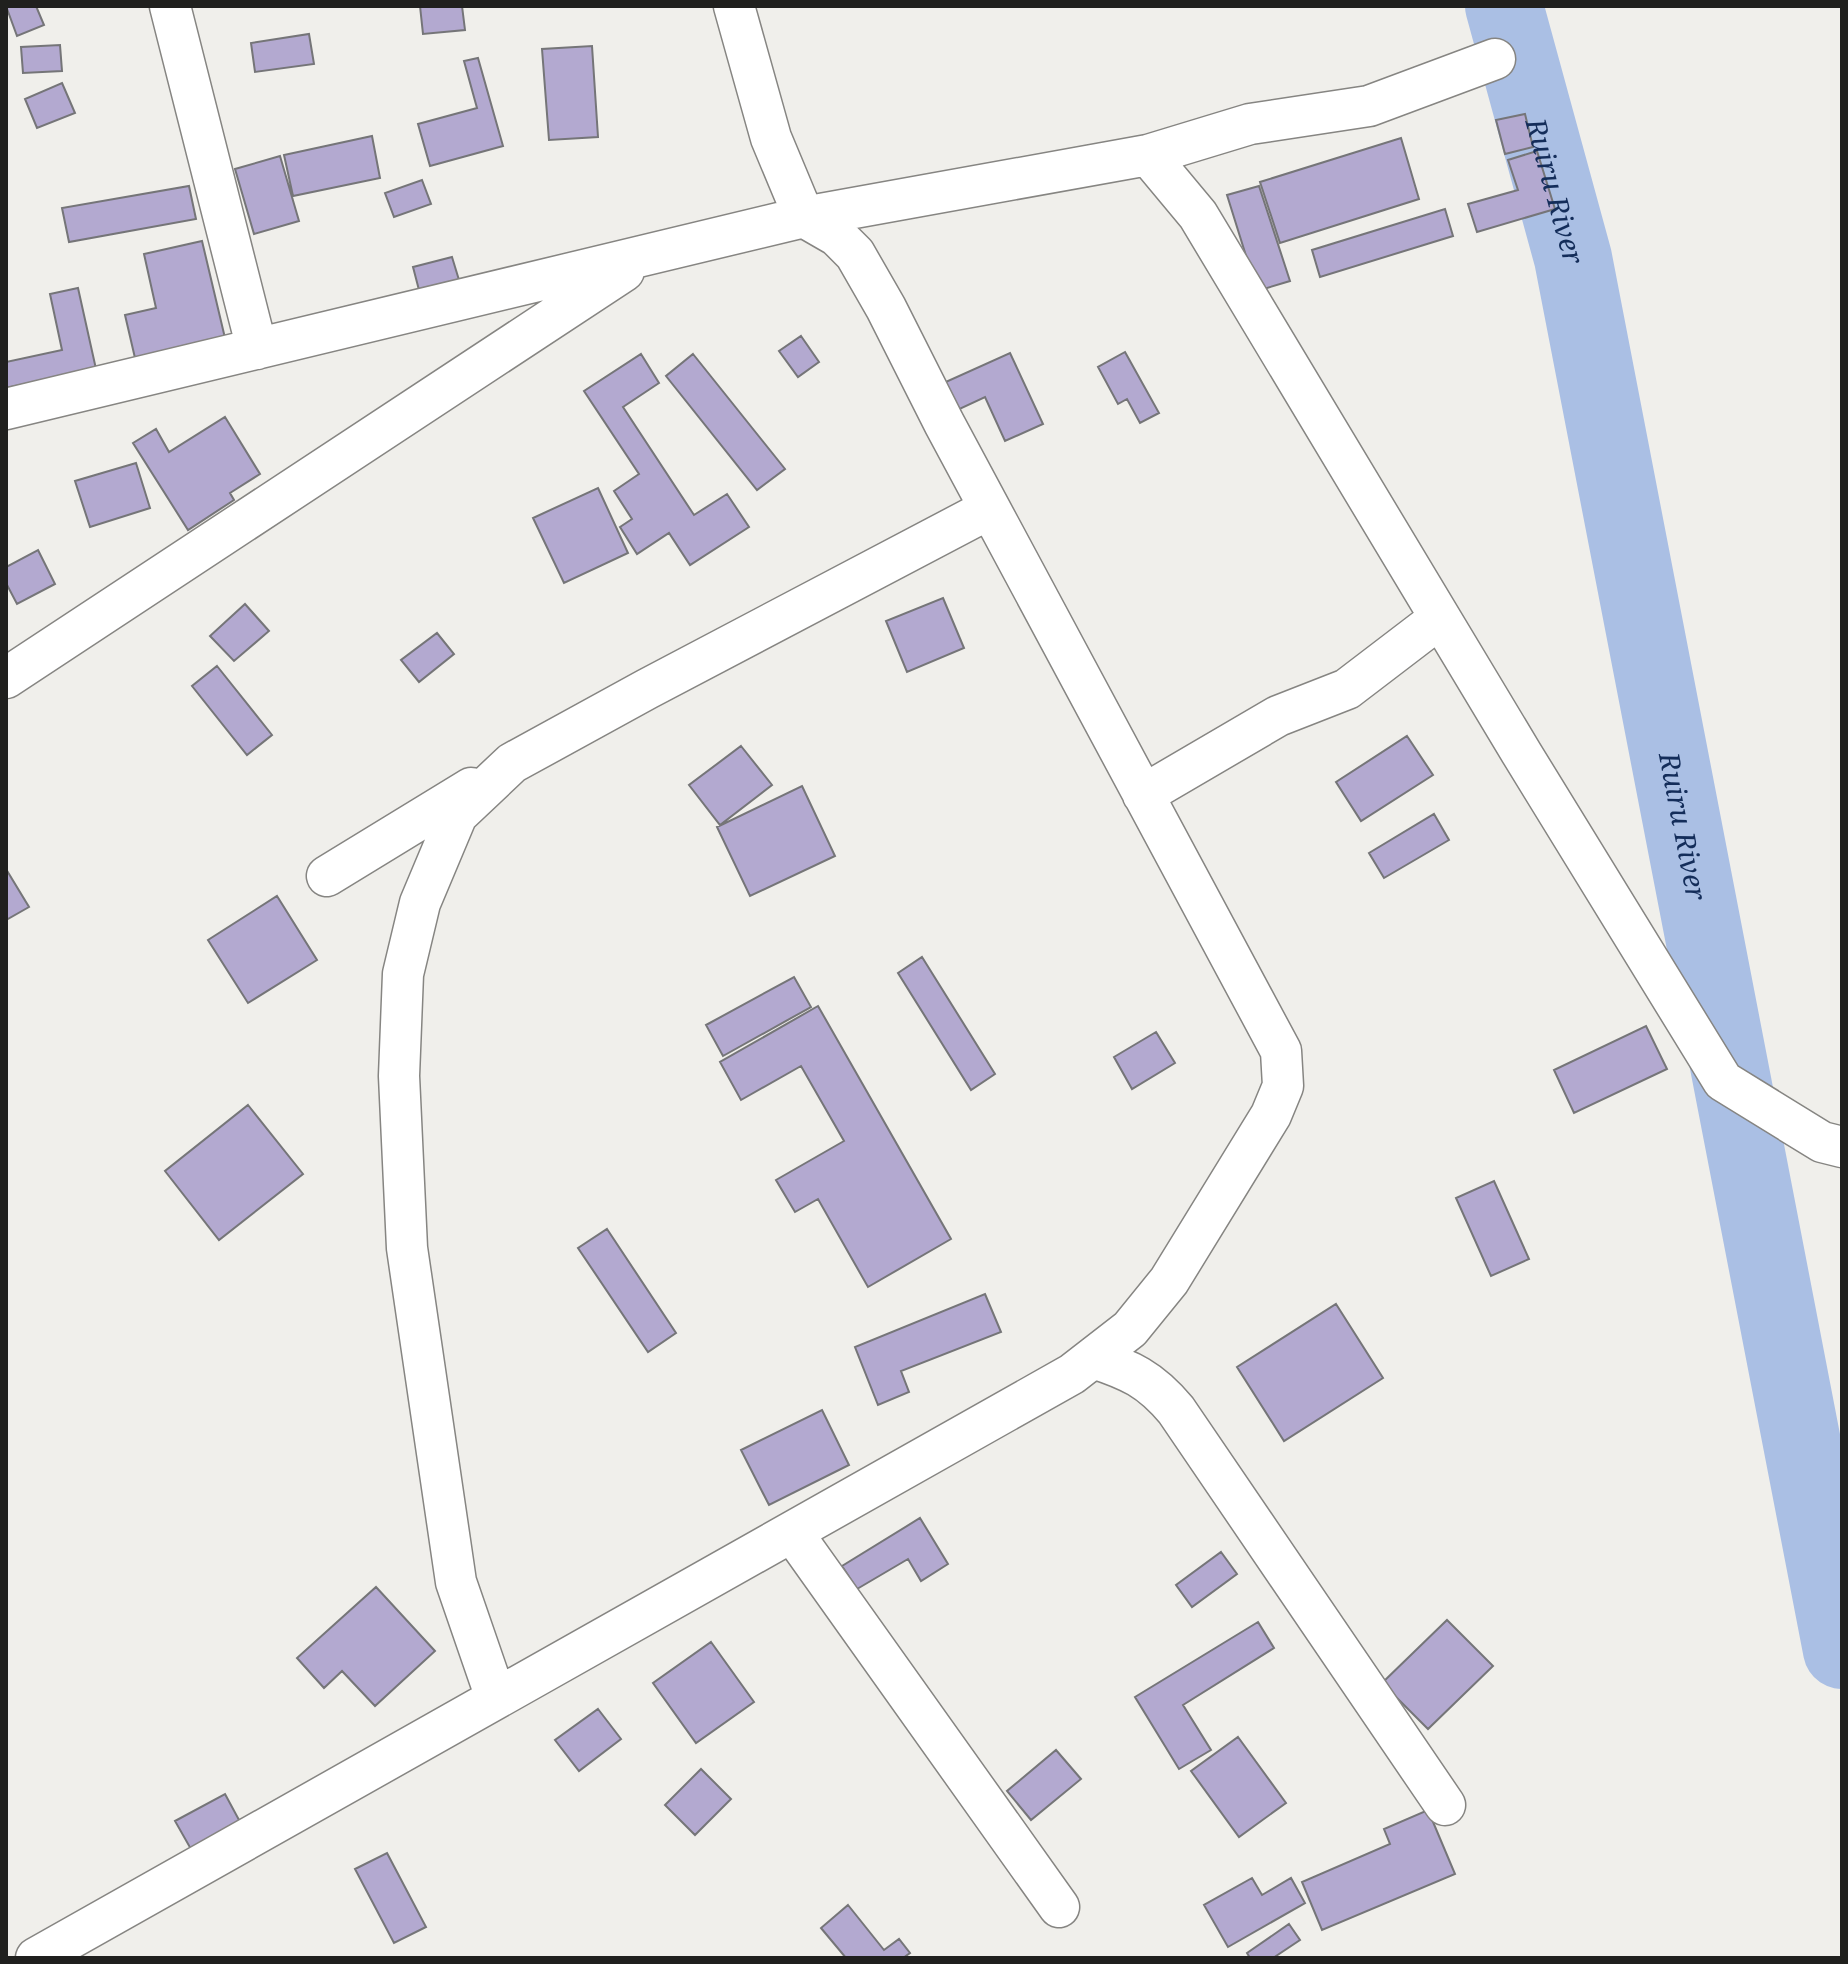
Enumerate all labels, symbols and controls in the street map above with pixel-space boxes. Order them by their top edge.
water label: Ruiru River [1517,113,1594,269]
water label: Ruiru River [1651,748,1717,904]

